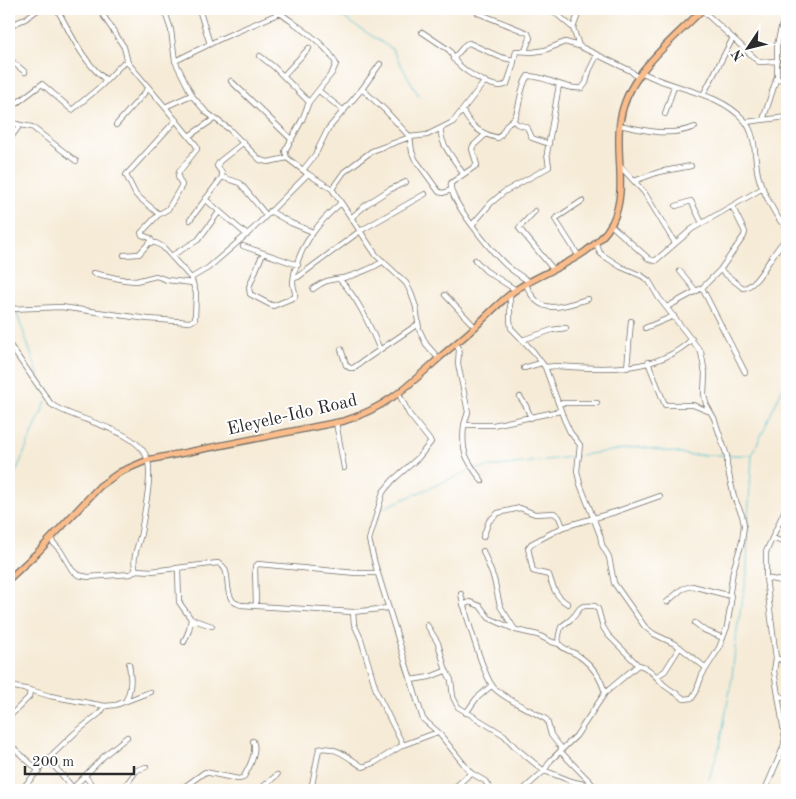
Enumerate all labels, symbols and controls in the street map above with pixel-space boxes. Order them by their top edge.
north arrow [724,22,774,72]
text: N [729,46,747,63]
street label: Eleyele-Ido Road [225,391,359,439]
scale bar [25,744,134,776]
text: 200 m [32,755,74,770]

